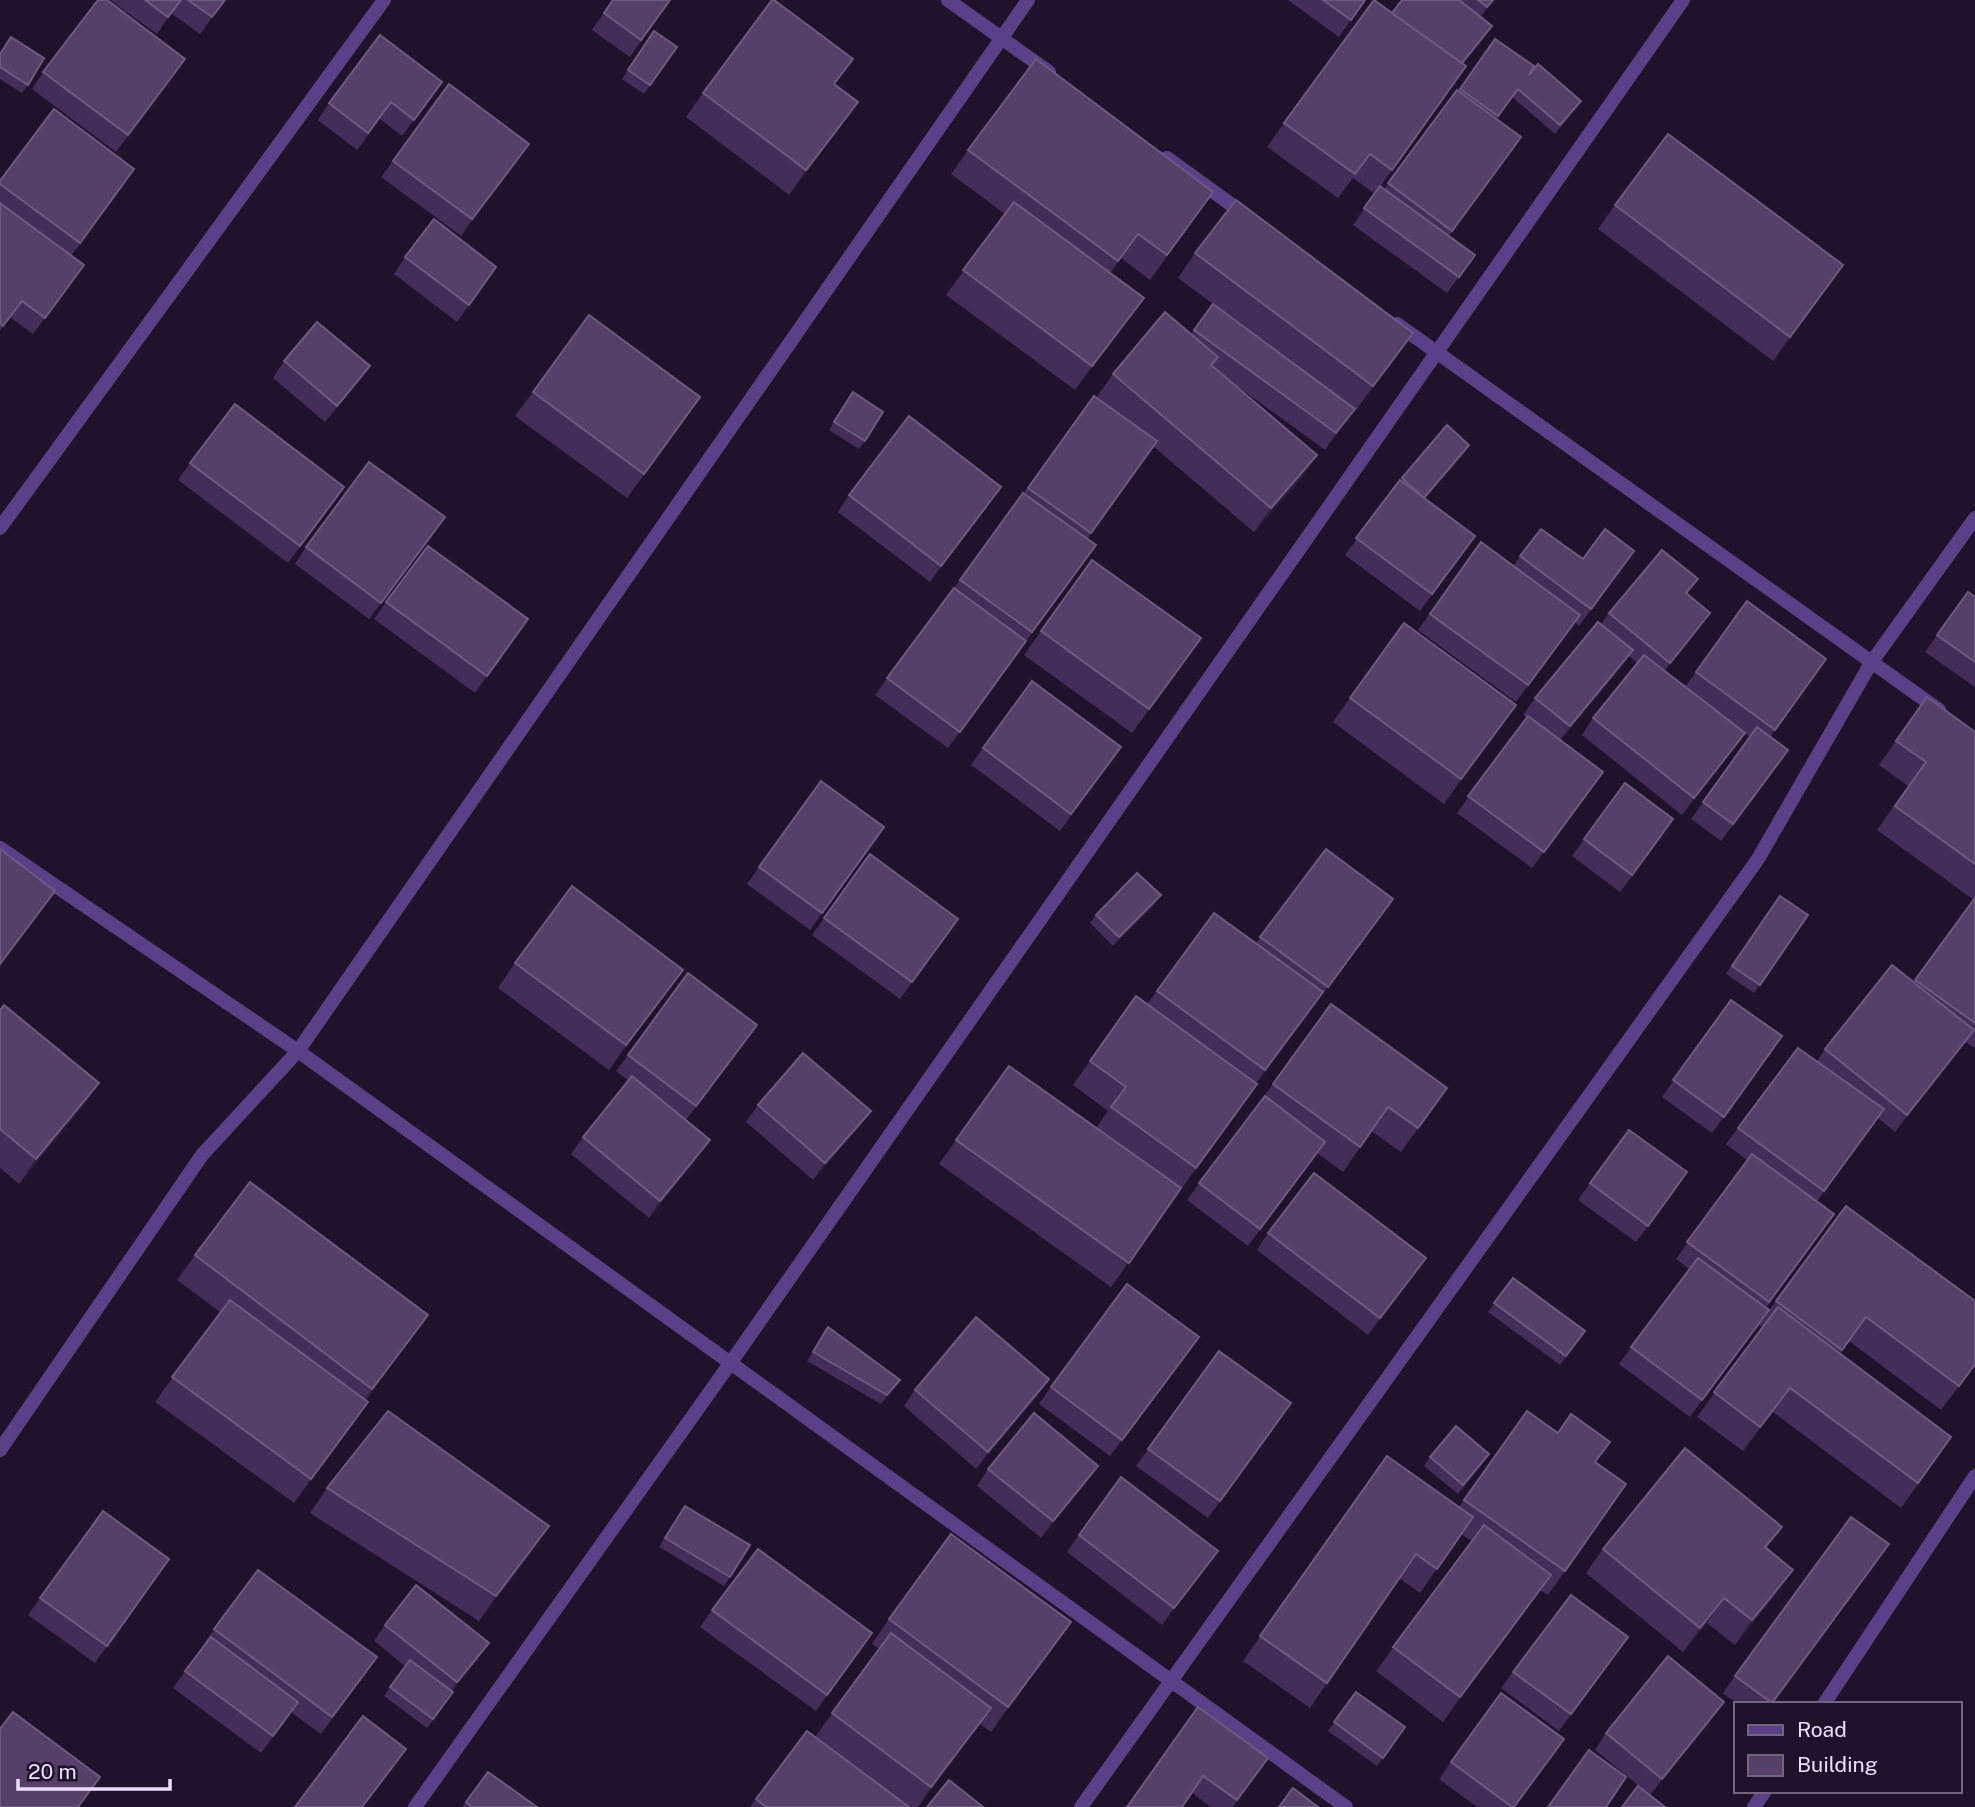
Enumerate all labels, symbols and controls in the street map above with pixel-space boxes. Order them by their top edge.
legend [1734,1702,1961,1793]
text: Road [1797,1717,1847,1742]
scale bar [18,1748,170,1792]
text: Building [1797,1752,1878,1777]
text: 20 m [28,1759,77,1784]

